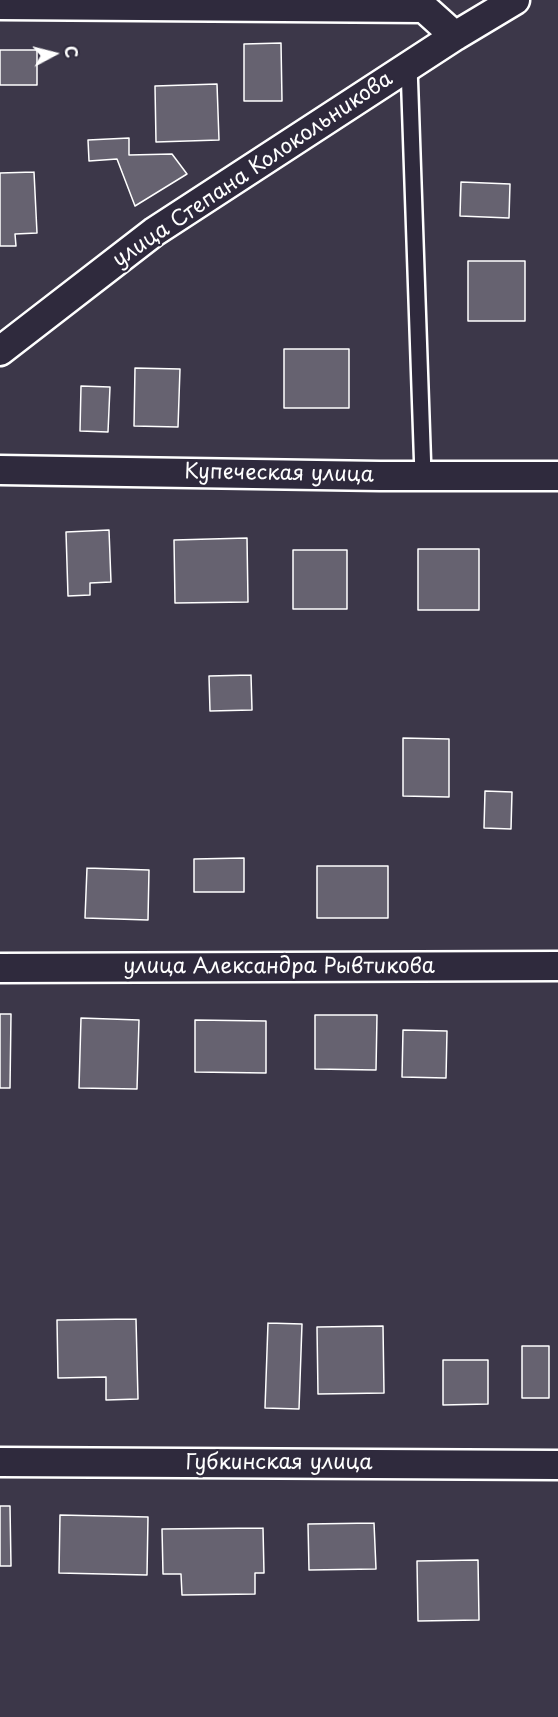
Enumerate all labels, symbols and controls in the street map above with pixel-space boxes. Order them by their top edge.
north arrow [24,24,84,84]
text: С [59,44,85,59]
street label: улица Степана Колокольникова [108,67,398,273]
street label: Купеческая улица [184,460,374,488]
street label: улица Александра Рывтикова [123,954,435,980]
street label: Губкинская улица [185,1450,373,1476]

